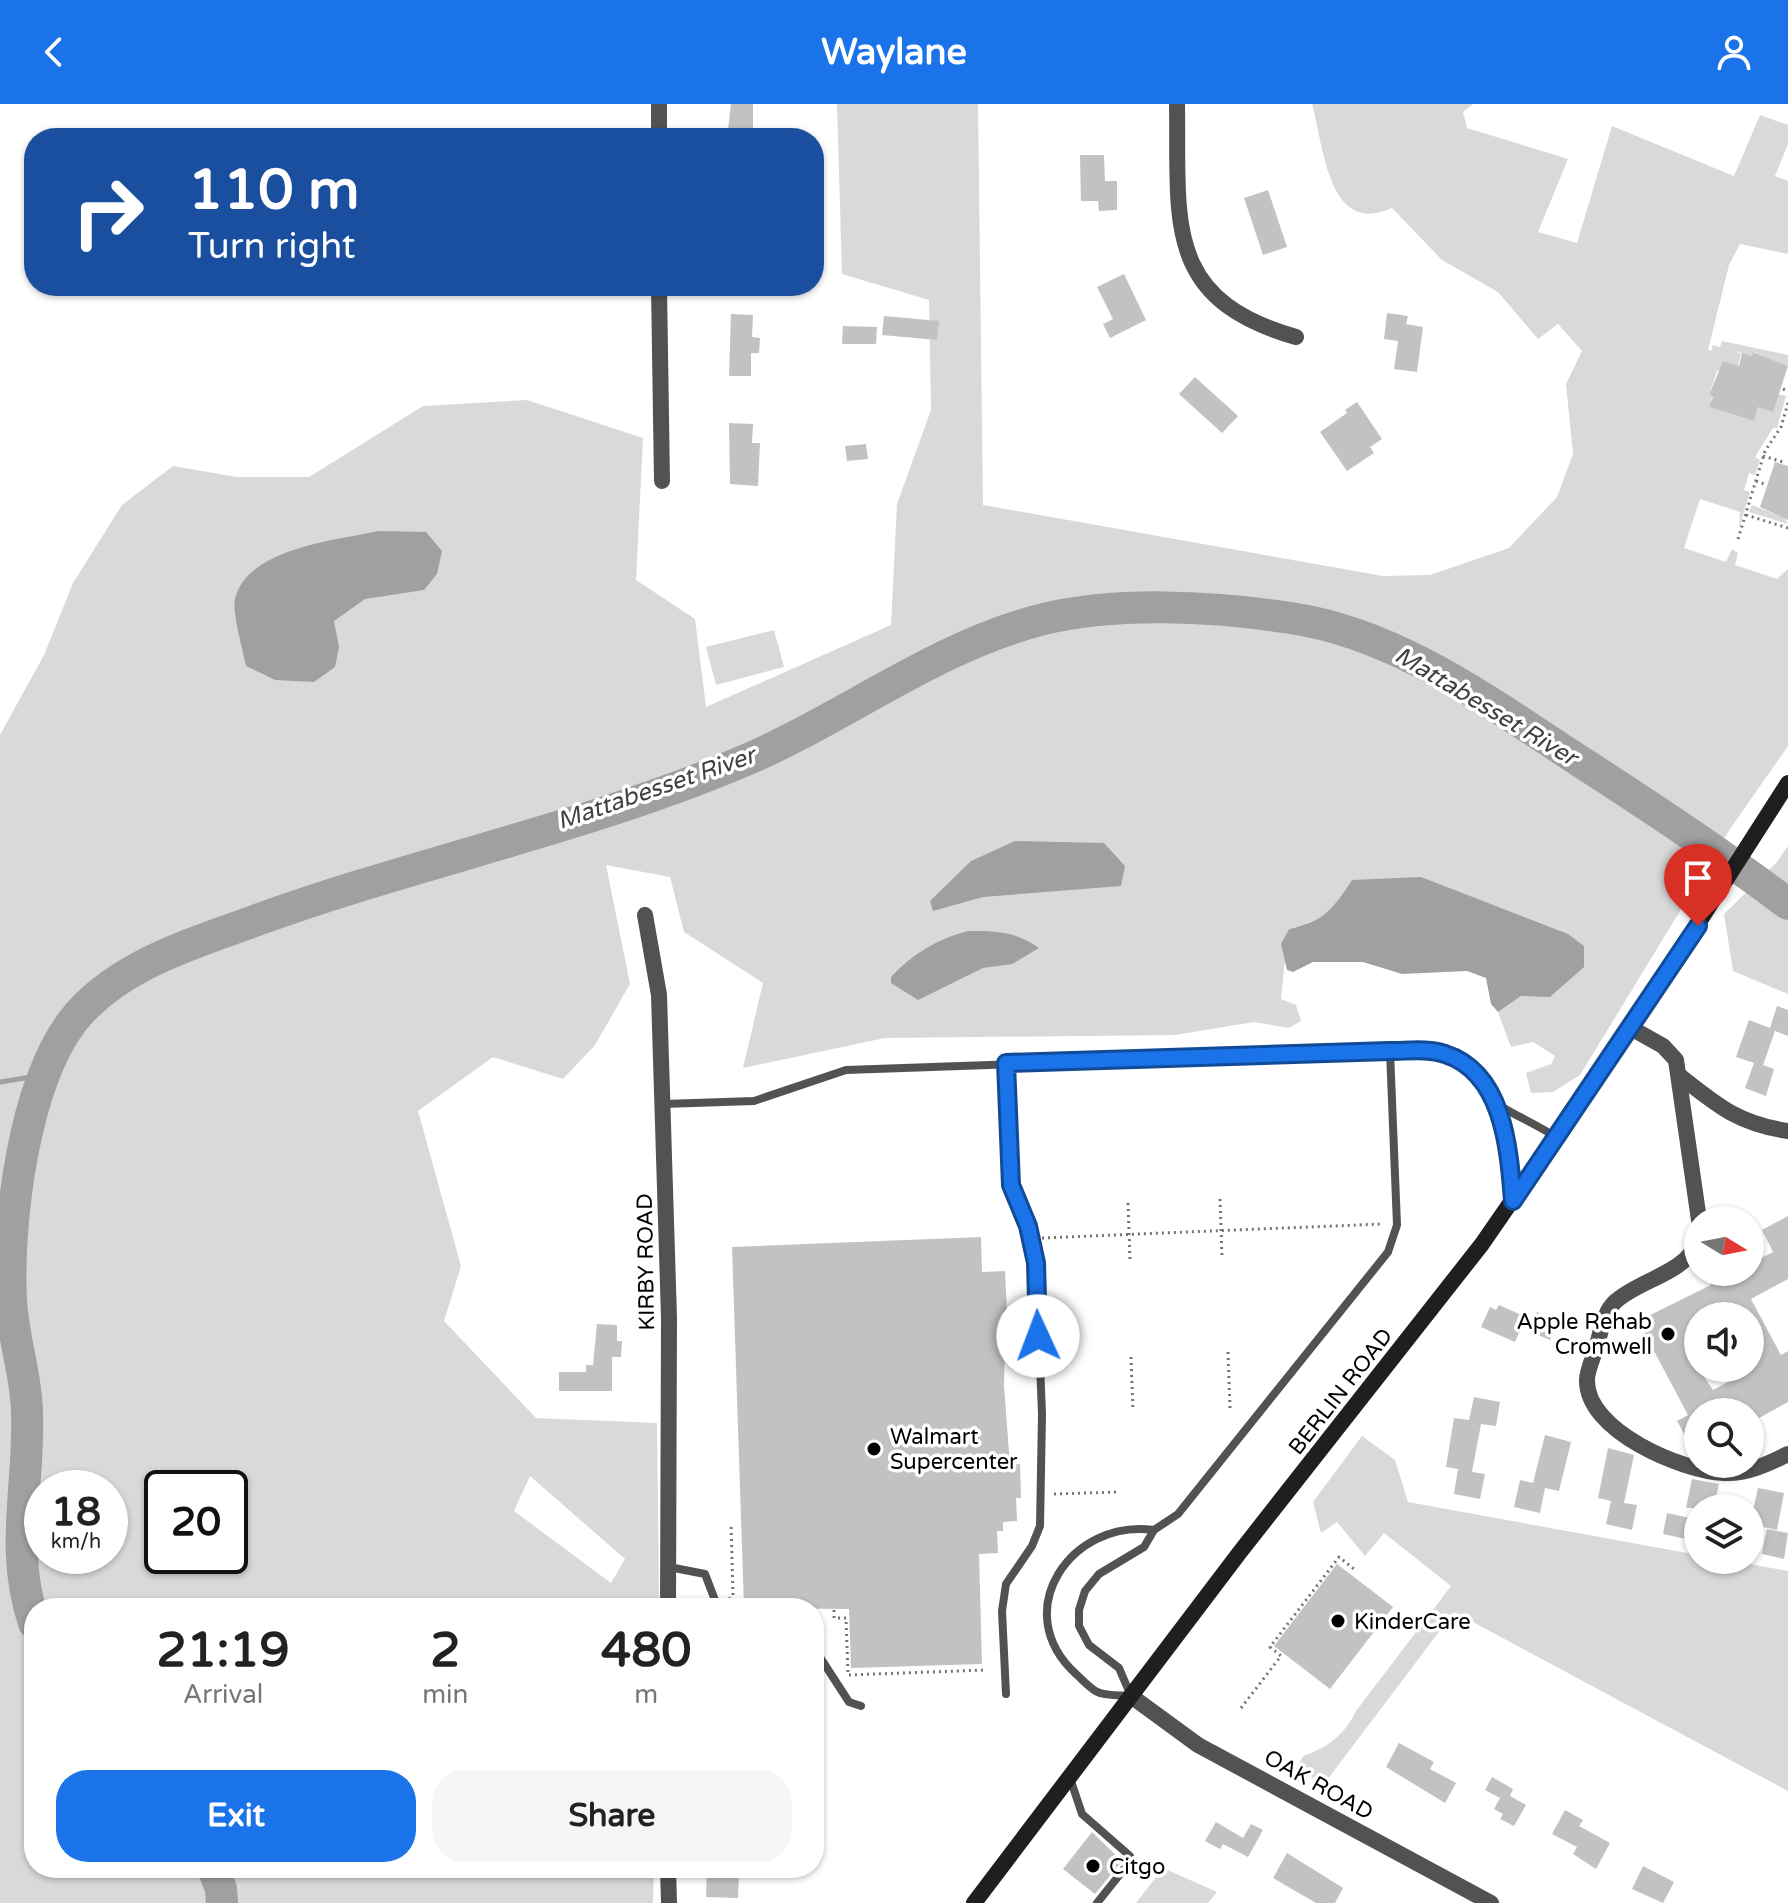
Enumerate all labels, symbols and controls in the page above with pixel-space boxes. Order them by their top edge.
icon: back [32,30,76,74]
icon: person [1712,30,1756,74]
text: Waylane [821,31,967,74]
text: 110 m [188,157,359,224]
icon: right [56,160,160,264]
text: Turn right [188,225,355,268]
water label: Mattabesset River [1389,641,1584,774]
water label: Mattabesset River [553,740,762,836]
pin [1664,844,1732,926]
icon: arrive [1676,856,1720,900]
street label: KIRBY ROAD [632,1193,660,1331]
north arrow [1684,1206,1764,1286]
map controls [1684,1206,1764,1574]
position arrow [996,1294,1080,1378]
button: sound [1684,1302,1764,1382]
place label: Apple Rehab Cromwell [1517,1309,1652,1360]
street label: BERLIN ROAD [1283,1323,1398,1460]
marker: Apple Rehab Cromwell [1659,1325,1677,1343]
button: search [1684,1398,1764,1478]
place label: Walmart Supercenter [890,1424,1018,1475]
marker: Walmart Supercenter [865,1440,883,1458]
speed limit sign: 20 [144,1470,248,1574]
text: 18 [51,1488,101,1536]
button: layers [1684,1494,1764,1574]
text: km/h [51,1530,101,1554]
place label: KinderCare [1354,1609,1471,1635]
marker: KinderCare [1329,1612,1347,1630]
text: 21:19 [157,1622,290,1680]
text: 2 [430,1622,460,1680]
text: 480 [601,1622,691,1680]
text: Arrival [183,1679,263,1710]
text: min [422,1679,468,1710]
text: m [634,1679,658,1710]
street label: OAK ROAD [1259,1744,1378,1825]
button: Exit [56,1770,416,1862]
button: Share [432,1770,792,1862]
place label: Citgo [1109,1854,1165,1880]
marker: Citgo [1084,1857,1102,1875]

